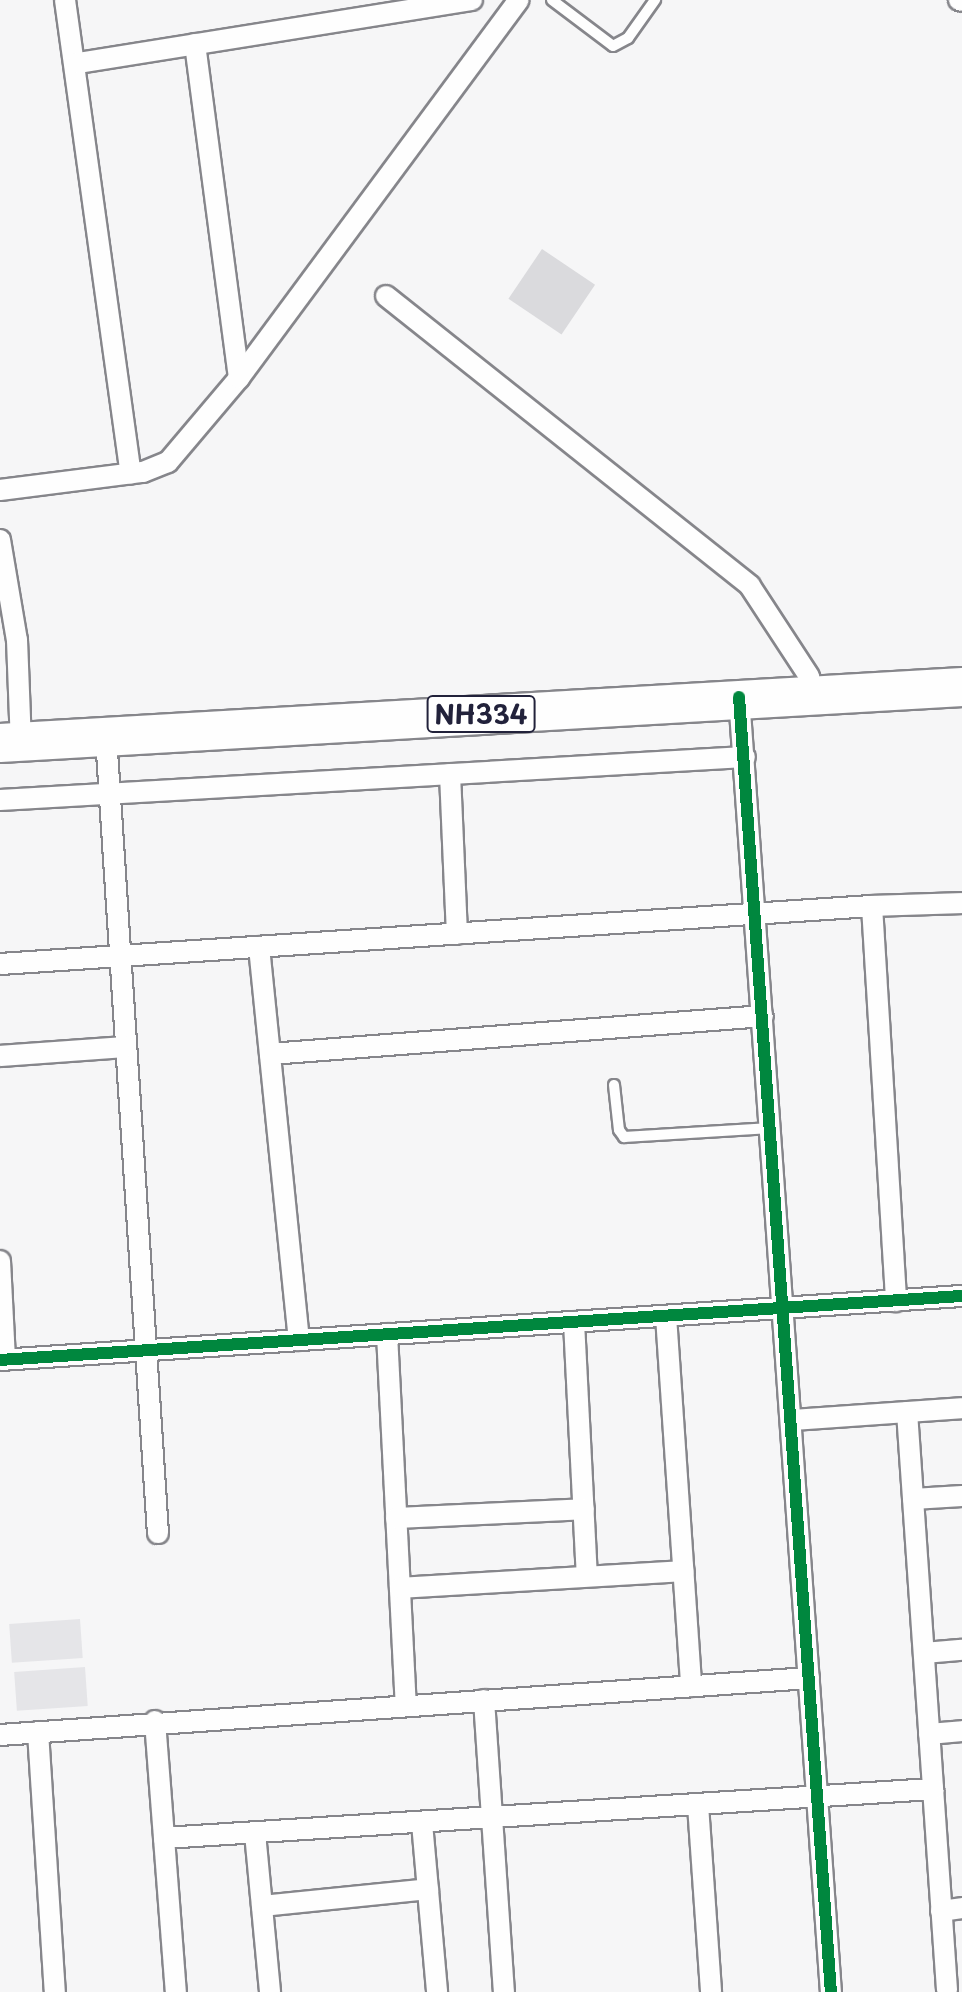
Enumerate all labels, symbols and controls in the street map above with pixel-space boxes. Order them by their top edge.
road number: NH334 [425,692,537,736]

